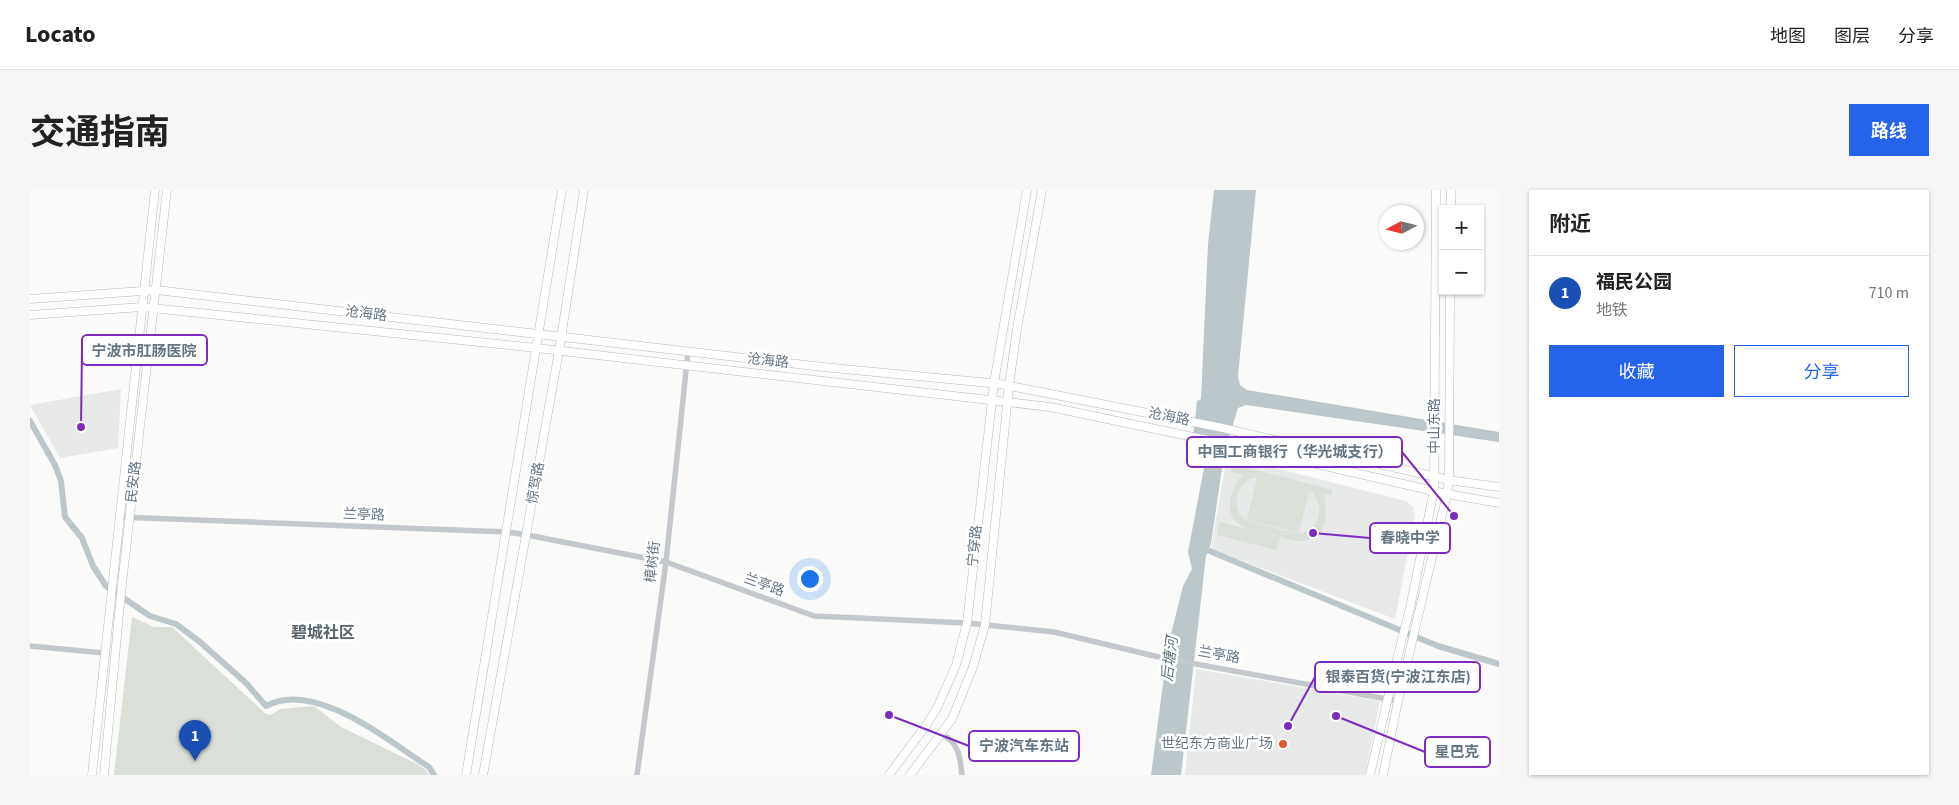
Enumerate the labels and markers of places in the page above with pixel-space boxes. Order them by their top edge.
callout: 宁波市肛肠医院 [82,335,207,365]
callout: 中国工商银行（华光城支行） [1187,437,1402,467]
callout: 春晓中学 [1370,523,1450,553]
callout: 银泰百货(宁波江东店) [1315,662,1480,692]
pin: 1 [179,720,211,761]
callout: 宁波汽车东站 [969,731,1079,761]
place label: 世纪东方商业广场 [1161,734,1273,754]
callout: 星巴克 [1425,737,1490,767]
marker: 世纪东方商业广场 [1277,738,1289,750]

